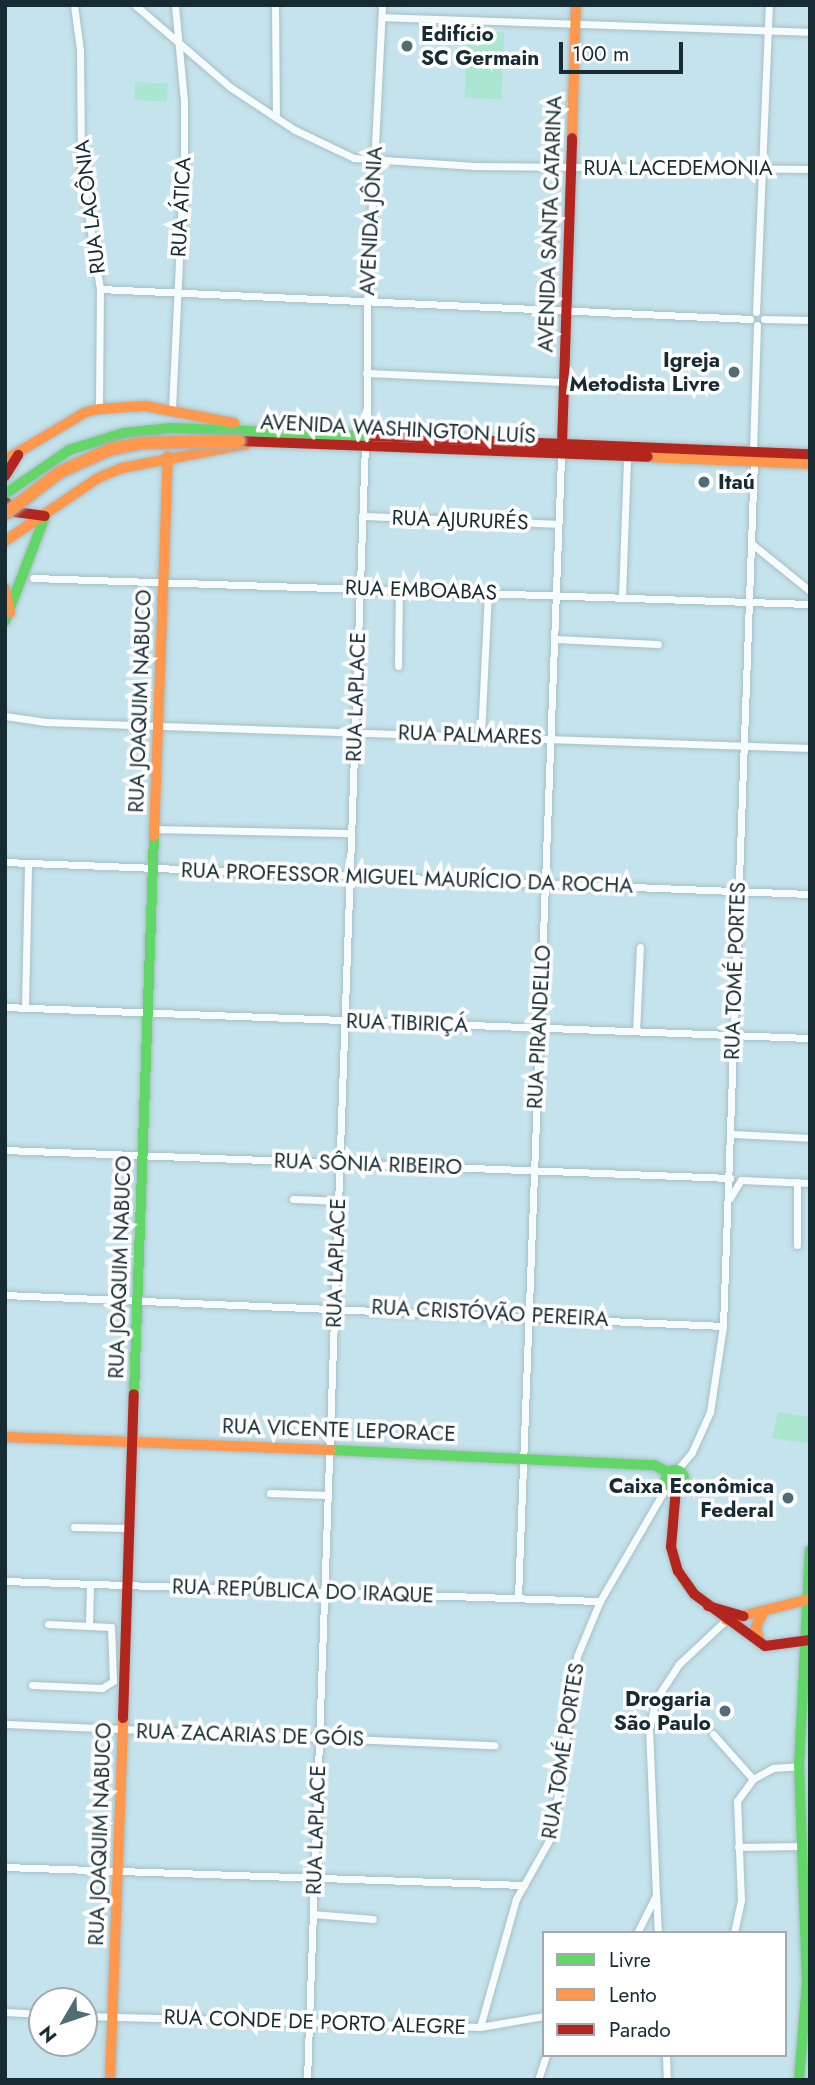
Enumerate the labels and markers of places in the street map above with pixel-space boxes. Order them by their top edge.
place label: Edifício SC Germain [421,21,539,71]
marker: Edifício SC Germain [399,38,415,54]
place label: Igreja Metodista Livre [569,347,720,397]
marker: Igreja Metodista Livre [726,364,742,380]
place label: Itaú [718,469,755,495]
marker: Itaú [696,474,712,490]
place label: Caixa Econômica Federal [609,1473,774,1523]
marker: Caixa Econômica Federal [780,1490,796,1506]
place label: Drogaria São Paulo [614,1686,711,1736]
marker: Drogaria São Paulo [717,1703,733,1719]

